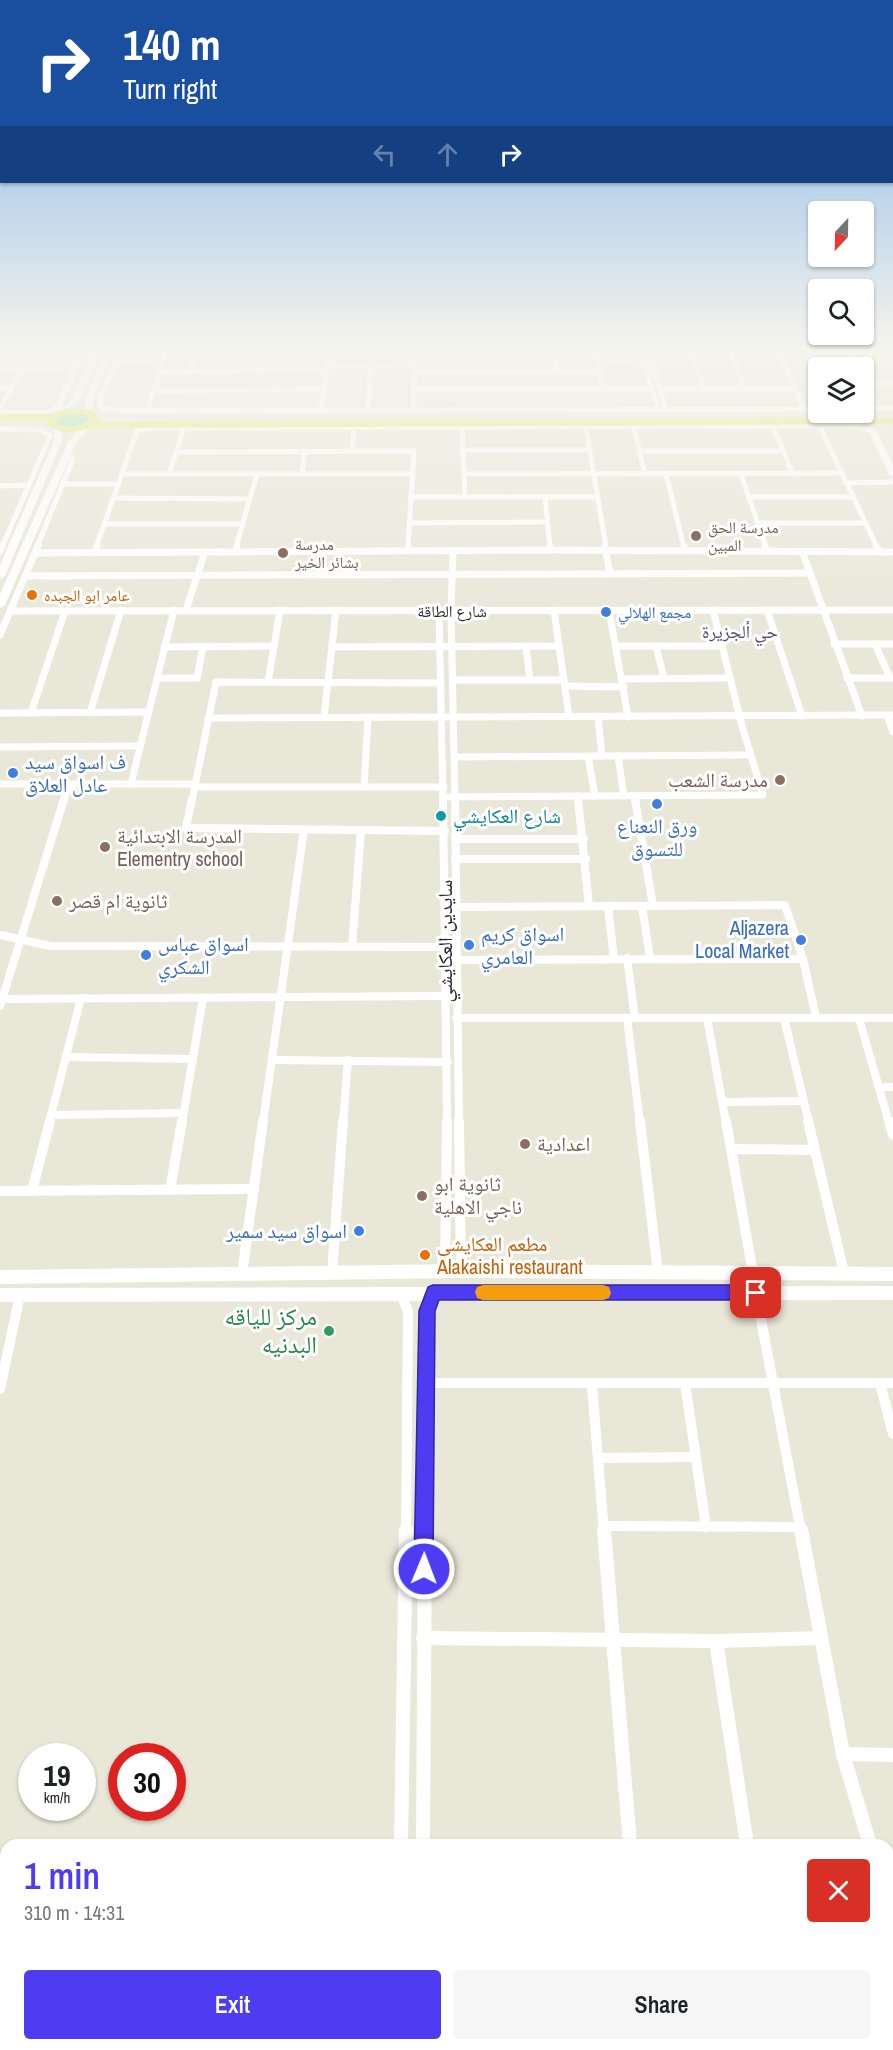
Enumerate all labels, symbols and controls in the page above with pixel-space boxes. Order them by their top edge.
text: 140 m [123,17,221,73]
icon: right [24,24,102,102]
text: Turn right [123,71,217,107]
icon: left [368,138,401,171]
icon: ahead [431,138,464,171]
icon: right [494,138,527,171]
north arrow [808,201,874,267]
map controls [808,201,874,423]
button: search [808,279,874,345]
button: layers [808,357,874,423]
place label: مدرسة الحق المبين [708,516,779,556]
marker: مدرسة الحق المبين [689,529,703,543]
place label: مدرسة بشائر الخير [294,533,359,573]
marker: مدرسة بشائر الخير [276,546,290,560]
place label: عامر ابو الجبده [44,584,130,606]
marker: عامر ابو الجبده [25,588,39,602]
street label: شارع الطاقة [417,600,487,622]
place label: مجمع الهلالي [618,601,691,625]
marker: مجمع الهلالي [599,605,613,619]
district label: حي ألجزيرة [702,619,778,647]
place label: ف اسواق سيد عادل العلاق [25,748,126,798]
marker: ف اسواق سيد عادل العلاق [6,766,20,780]
place label: مدرسة الشعب [668,766,768,793]
marker: مدرسة الشعب [773,773,787,787]
marker: ورق النعناع للتسوق [650,797,664,811]
place label: شارع العكايشي [453,802,561,832]
marker: شارع العكايشي [434,809,448,823]
place label: ورق النعناع للتسوق [617,812,697,862]
place label: المدرسة الابتدائية Elementry school [117,822,243,872]
marker: المدرسة الابتدائية Elementry school [98,840,112,854]
street label: سايدين العكايشي [431,879,461,1003]
place label: ثانوية ام قصر [68,887,168,915]
marker: ثانوية ام قصر [50,894,64,908]
place label: Aljazera Local Market [695,914,789,964]
place label: اسواق كريم العامري [481,920,564,973]
place label: اسواق عباس الشكري [158,930,249,983]
marker: Aljazera Local Market [794,933,808,947]
marker: اسواق كريم العامري [462,938,476,952]
marker: اسواق عباس الشكري [139,948,153,962]
place label: اعدادية [537,1130,590,1157]
marker: اعدادية [518,1137,532,1151]
place label: ثانوية ابو ناجي الاهلية [434,1170,522,1223]
marker: ثانوية ابو ناجي الاهلية [415,1189,429,1203]
place label: اسواق سيد سمير [225,1217,347,1244]
marker: اسواق سيد سمير [352,1224,366,1238]
place label: مطعم العكايشي Alakaishi restaurant [436,1230,583,1280]
marker: مطعم العكايشي Alakaishi restaurant [418,1248,432,1262]
pin [730,1267,781,1318]
icon: arrive [739,1276,772,1309]
place label: مركز للياقه البدنيه [225,1300,317,1360]
marker: مركز للياقه البدنيه [322,1324,336,1338]
position arrow [392,1537,456,1601]
speed limit sign: 30 [108,1743,186,1821]
text: 19 [43,1755,71,1795]
text: km/h [44,1787,70,1808]
text: 1 min [24,1852,100,1900]
button: close [807,1859,870,1922]
text: 310 m · 14:31 [24,1899,124,1926]
button: Exit [24,1970,441,2039]
button: Share [453,1970,870,2039]

